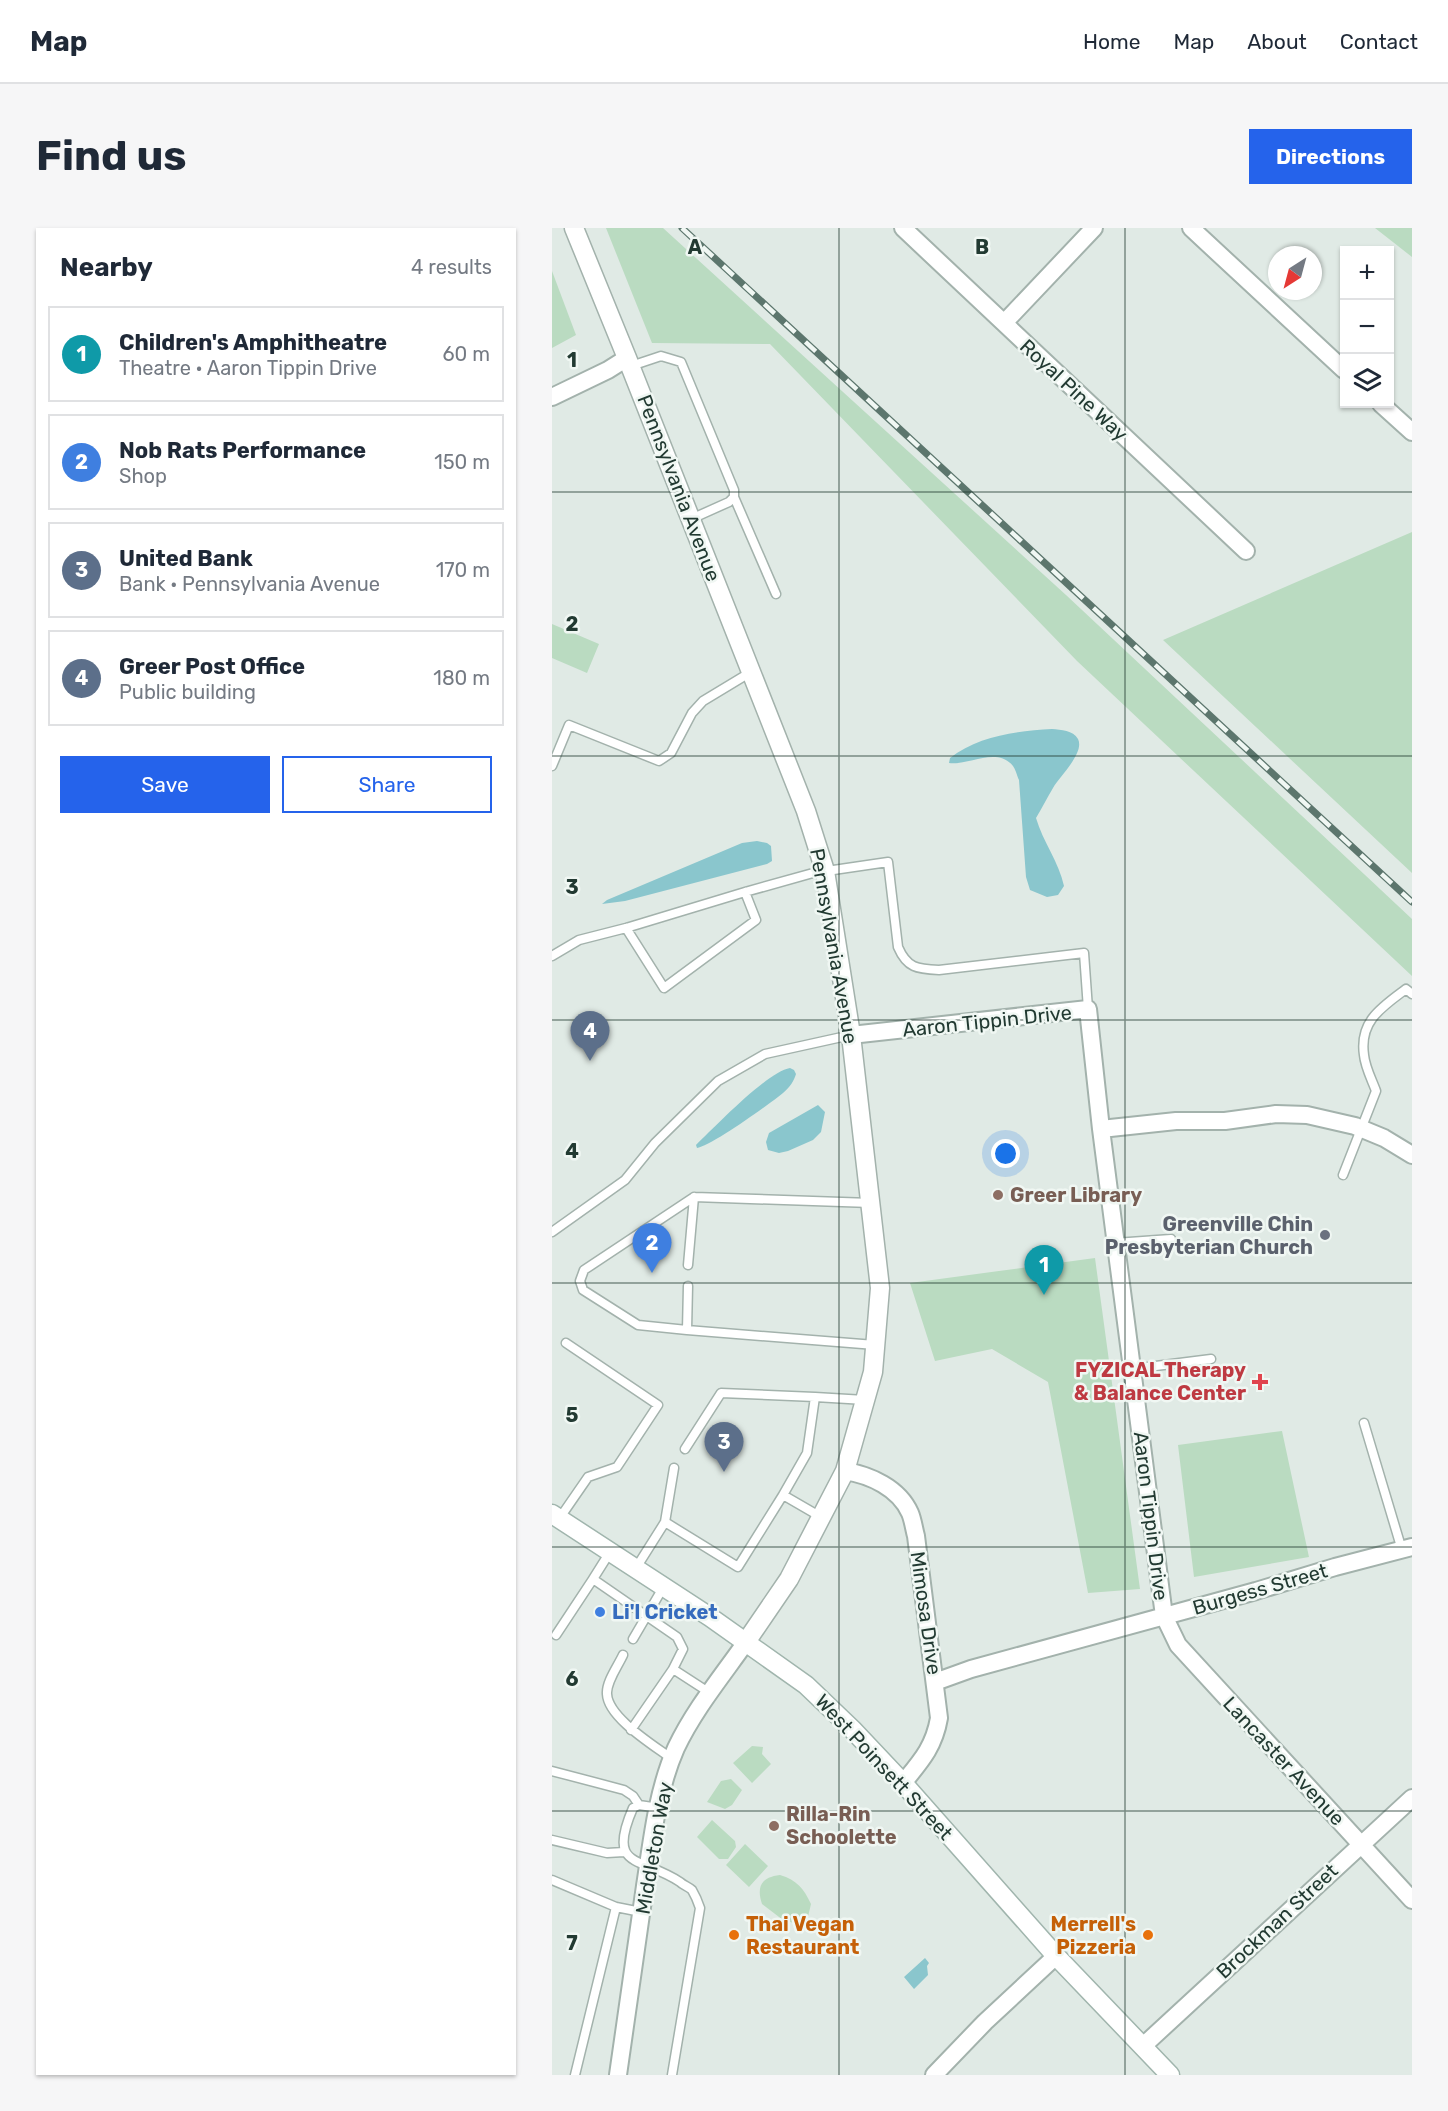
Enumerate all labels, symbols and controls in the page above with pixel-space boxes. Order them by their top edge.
text: Map [30,25,87,58]
text: Home [1083,29,1140,54]
text: Map [1173,29,1214,54]
text: About [1247,29,1307,54]
text: Contact [1340,29,1418,54]
button: Directions [1249,129,1412,184]
text: Find us [36,131,187,181]
text: A [688,235,703,259]
text: B [975,235,989,259]
north arrow [1268,246,1322,300]
map controls [1340,246,1394,408]
button: + [1340,246,1394,300]
text: Nearby [60,252,153,283]
text: 4 results [411,255,492,279]
button: − [1340,300,1394,354]
text: Children's Amphitheatre [119,329,387,356]
street label: Royal Pine Way [1015,334,1133,446]
text: 1 [77,342,86,366]
text: 60 m [443,342,490,366]
text: 1 [567,348,577,372]
button: layers [1340,354,1394,408]
text: Theatre · Aaron Tippin Drive [119,356,377,380]
street label: Pennsylvania Avenue [632,391,726,585]
text: Nob Rats Performance [119,437,366,464]
text: 2 [75,450,88,474]
text: 150 m [434,450,490,474]
text: Shop [119,464,167,488]
text: United Bank [119,545,253,572]
text: 3 [75,558,88,582]
text: 170 m [436,558,490,582]
text: Bank · Pennsylvania Avenue [119,572,380,596]
text: 2 [566,612,579,636]
text: Greer Post Office [119,653,305,680]
text: 4 [75,666,88,690]
text: 180 m [433,666,490,690]
text: Public building [119,680,256,704]
button: Save [60,756,270,813]
button: Share [282,756,492,813]
street label: Pennsylvania Avenue [805,846,863,1046]
text: 3 [565,875,579,899]
street label: Aaron Tippin Drive [901,1000,1073,1042]
pin: 4 [570,1012,609,1061]
text: 4 [565,1139,579,1163]
your location [991,1139,1020,1168]
place label: Greer Library [1010,1183,1142,1207]
marker: Greer Library [991,1188,1005,1202]
place label: Greenville Chin Presbyterian Church [1105,1212,1313,1259]
pin: 2 [632,1224,672,1273]
marker: Greenville Chin Presbyterian Church [1318,1228,1332,1242]
pin: 1 [1024,1246,1064,1295]
place label: FYZICAL Therapy & Balance Center [1074,1358,1246,1405]
marker: FYZICAL Therapy & Balance Center [1251,1373,1269,1391]
text: 5 [566,1403,579,1427]
pin: 3 [704,1422,744,1472]
street label: Aaron Tippin Drive [1129,1430,1173,1602]
street label: Mimosa Drive [905,1550,947,1676]
street label: Burgess Street [1190,1558,1330,1620]
place label: Li'l Cricket [612,1600,718,1624]
marker: Li'l Cricket [593,1605,607,1619]
text: 6 [565,1667,579,1691]
street label: West Poinsett Street [810,1689,958,1845]
street label: Lancaster Avenue [1218,1692,1350,1830]
street label: Middleton Way [631,1780,677,1916]
place label: Rilla-Rin Schoolette [786,1802,897,1849]
marker: Rilla-Rin Schoolette [767,1819,781,1833]
street label: Brockman Street [1211,1858,1343,1983]
place label: Thai Vegan Restaurant [746,1912,859,1959]
place label: Merrell's Pizzeria [1051,1912,1136,1959]
marker: Thai Vegan Restaurant [727,1928,741,1942]
marker: Merrell's Pizzeria [1141,1928,1155,1942]
text: 7 [566,1931,578,1955]

